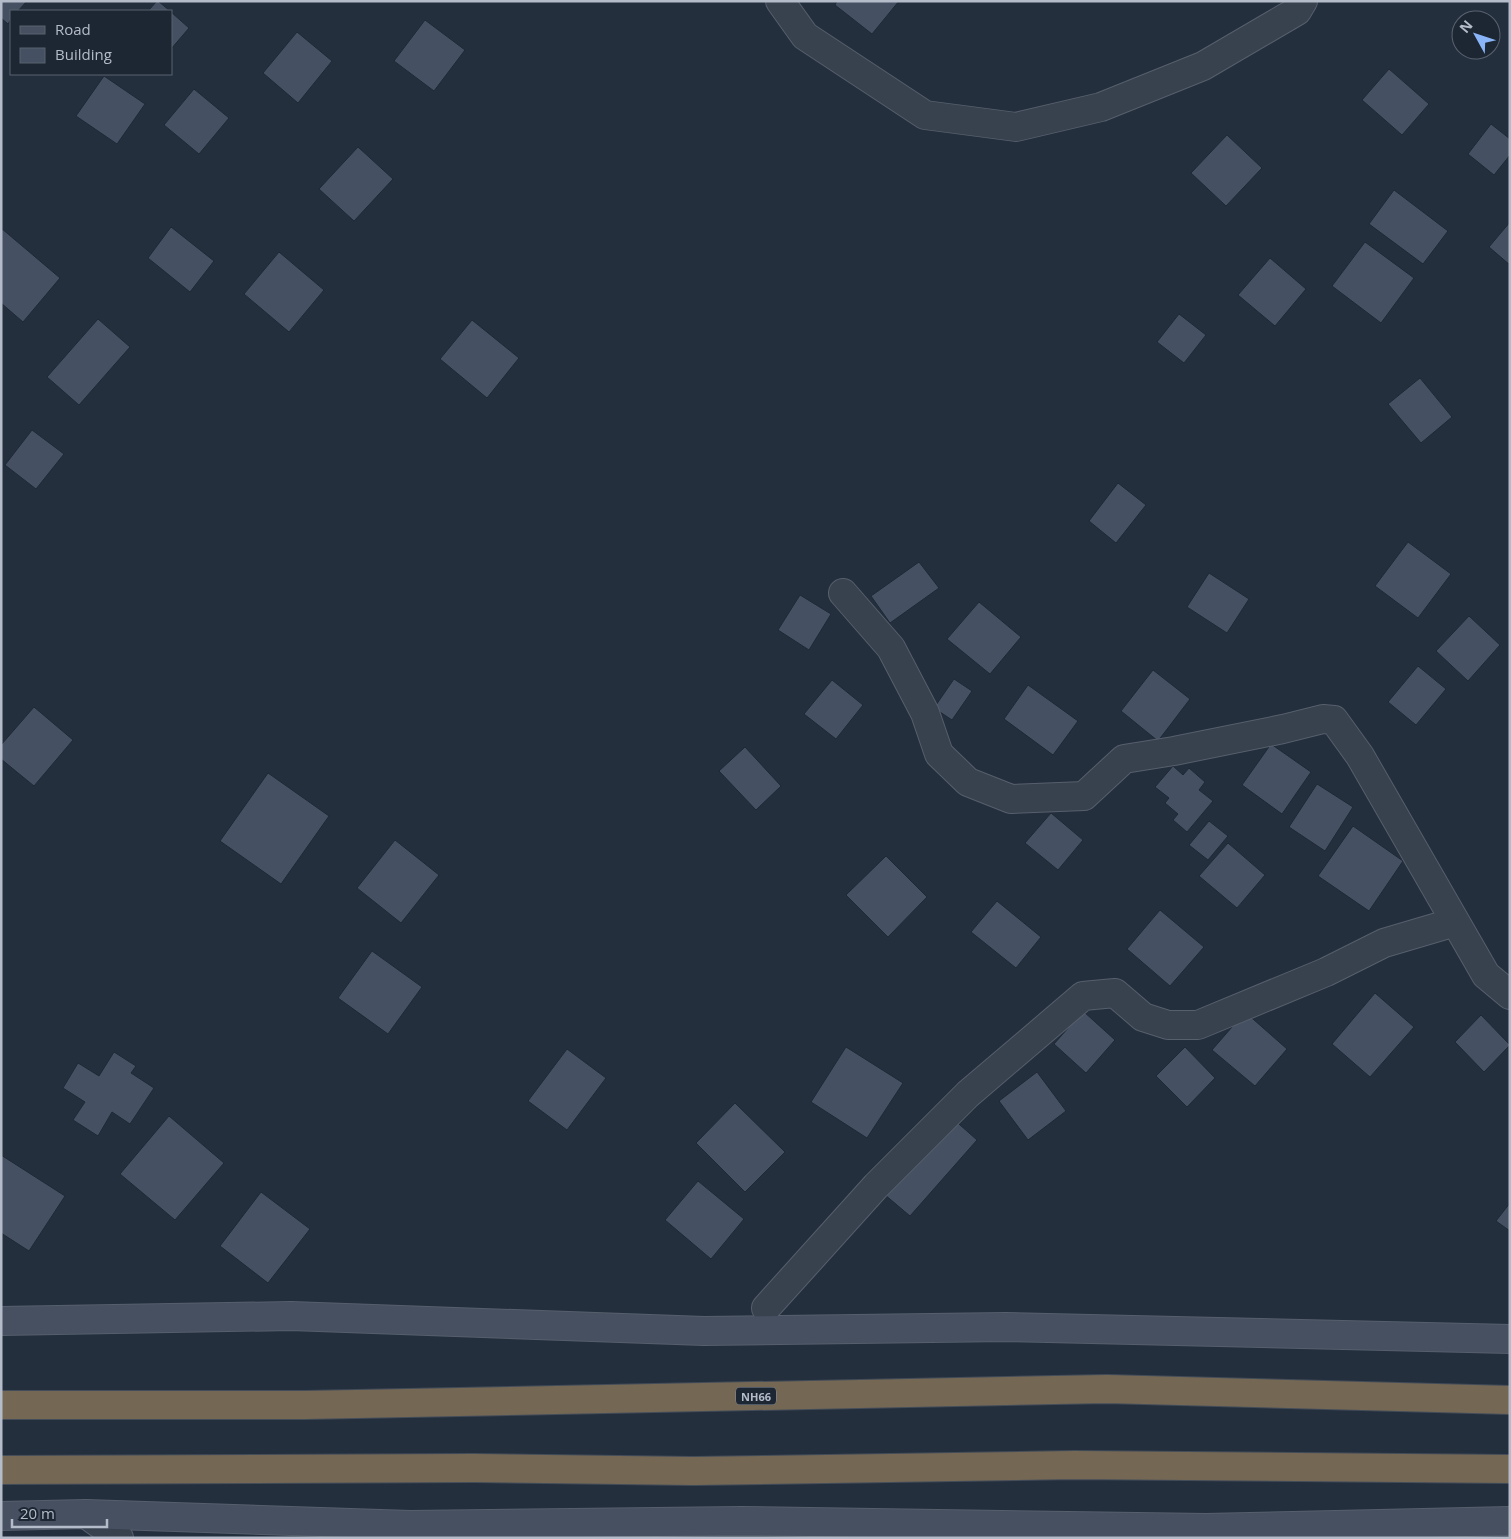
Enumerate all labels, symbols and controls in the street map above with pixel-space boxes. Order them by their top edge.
legend [10,10,172,75]
north arrow [1451,10,1501,60]
text: N [1455,16,1477,37]
text: Road [55,19,91,39]
text: Building [55,44,112,64]
road number: NH66 [736,1388,776,1404]
scale bar [12,1496,108,1528]
text: 20 m [20,1503,55,1523]

